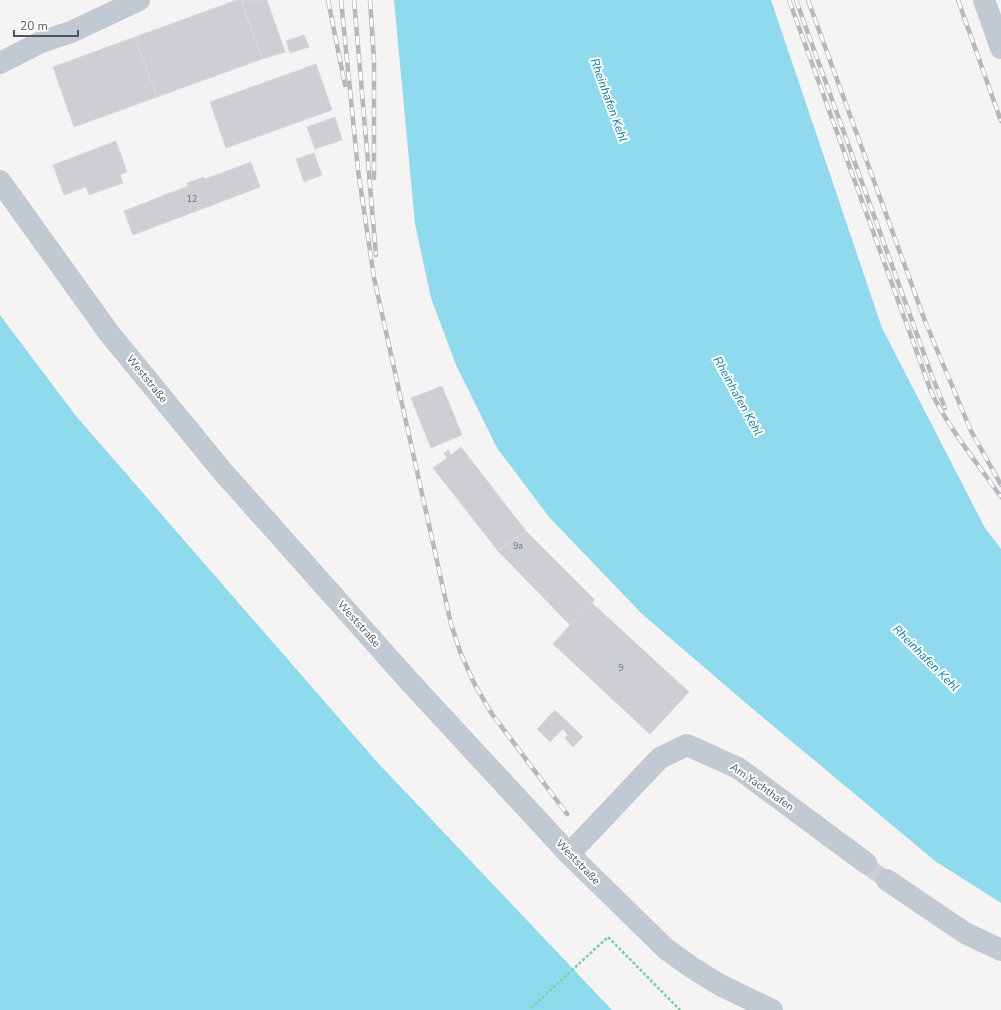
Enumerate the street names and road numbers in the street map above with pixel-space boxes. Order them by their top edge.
street label: Weststraße [123,352,171,406]
street label: Weststraße [334,597,384,651]
street label: Am Yachthafen [727,759,797,815]
street label: Weststraße [553,836,604,888]

